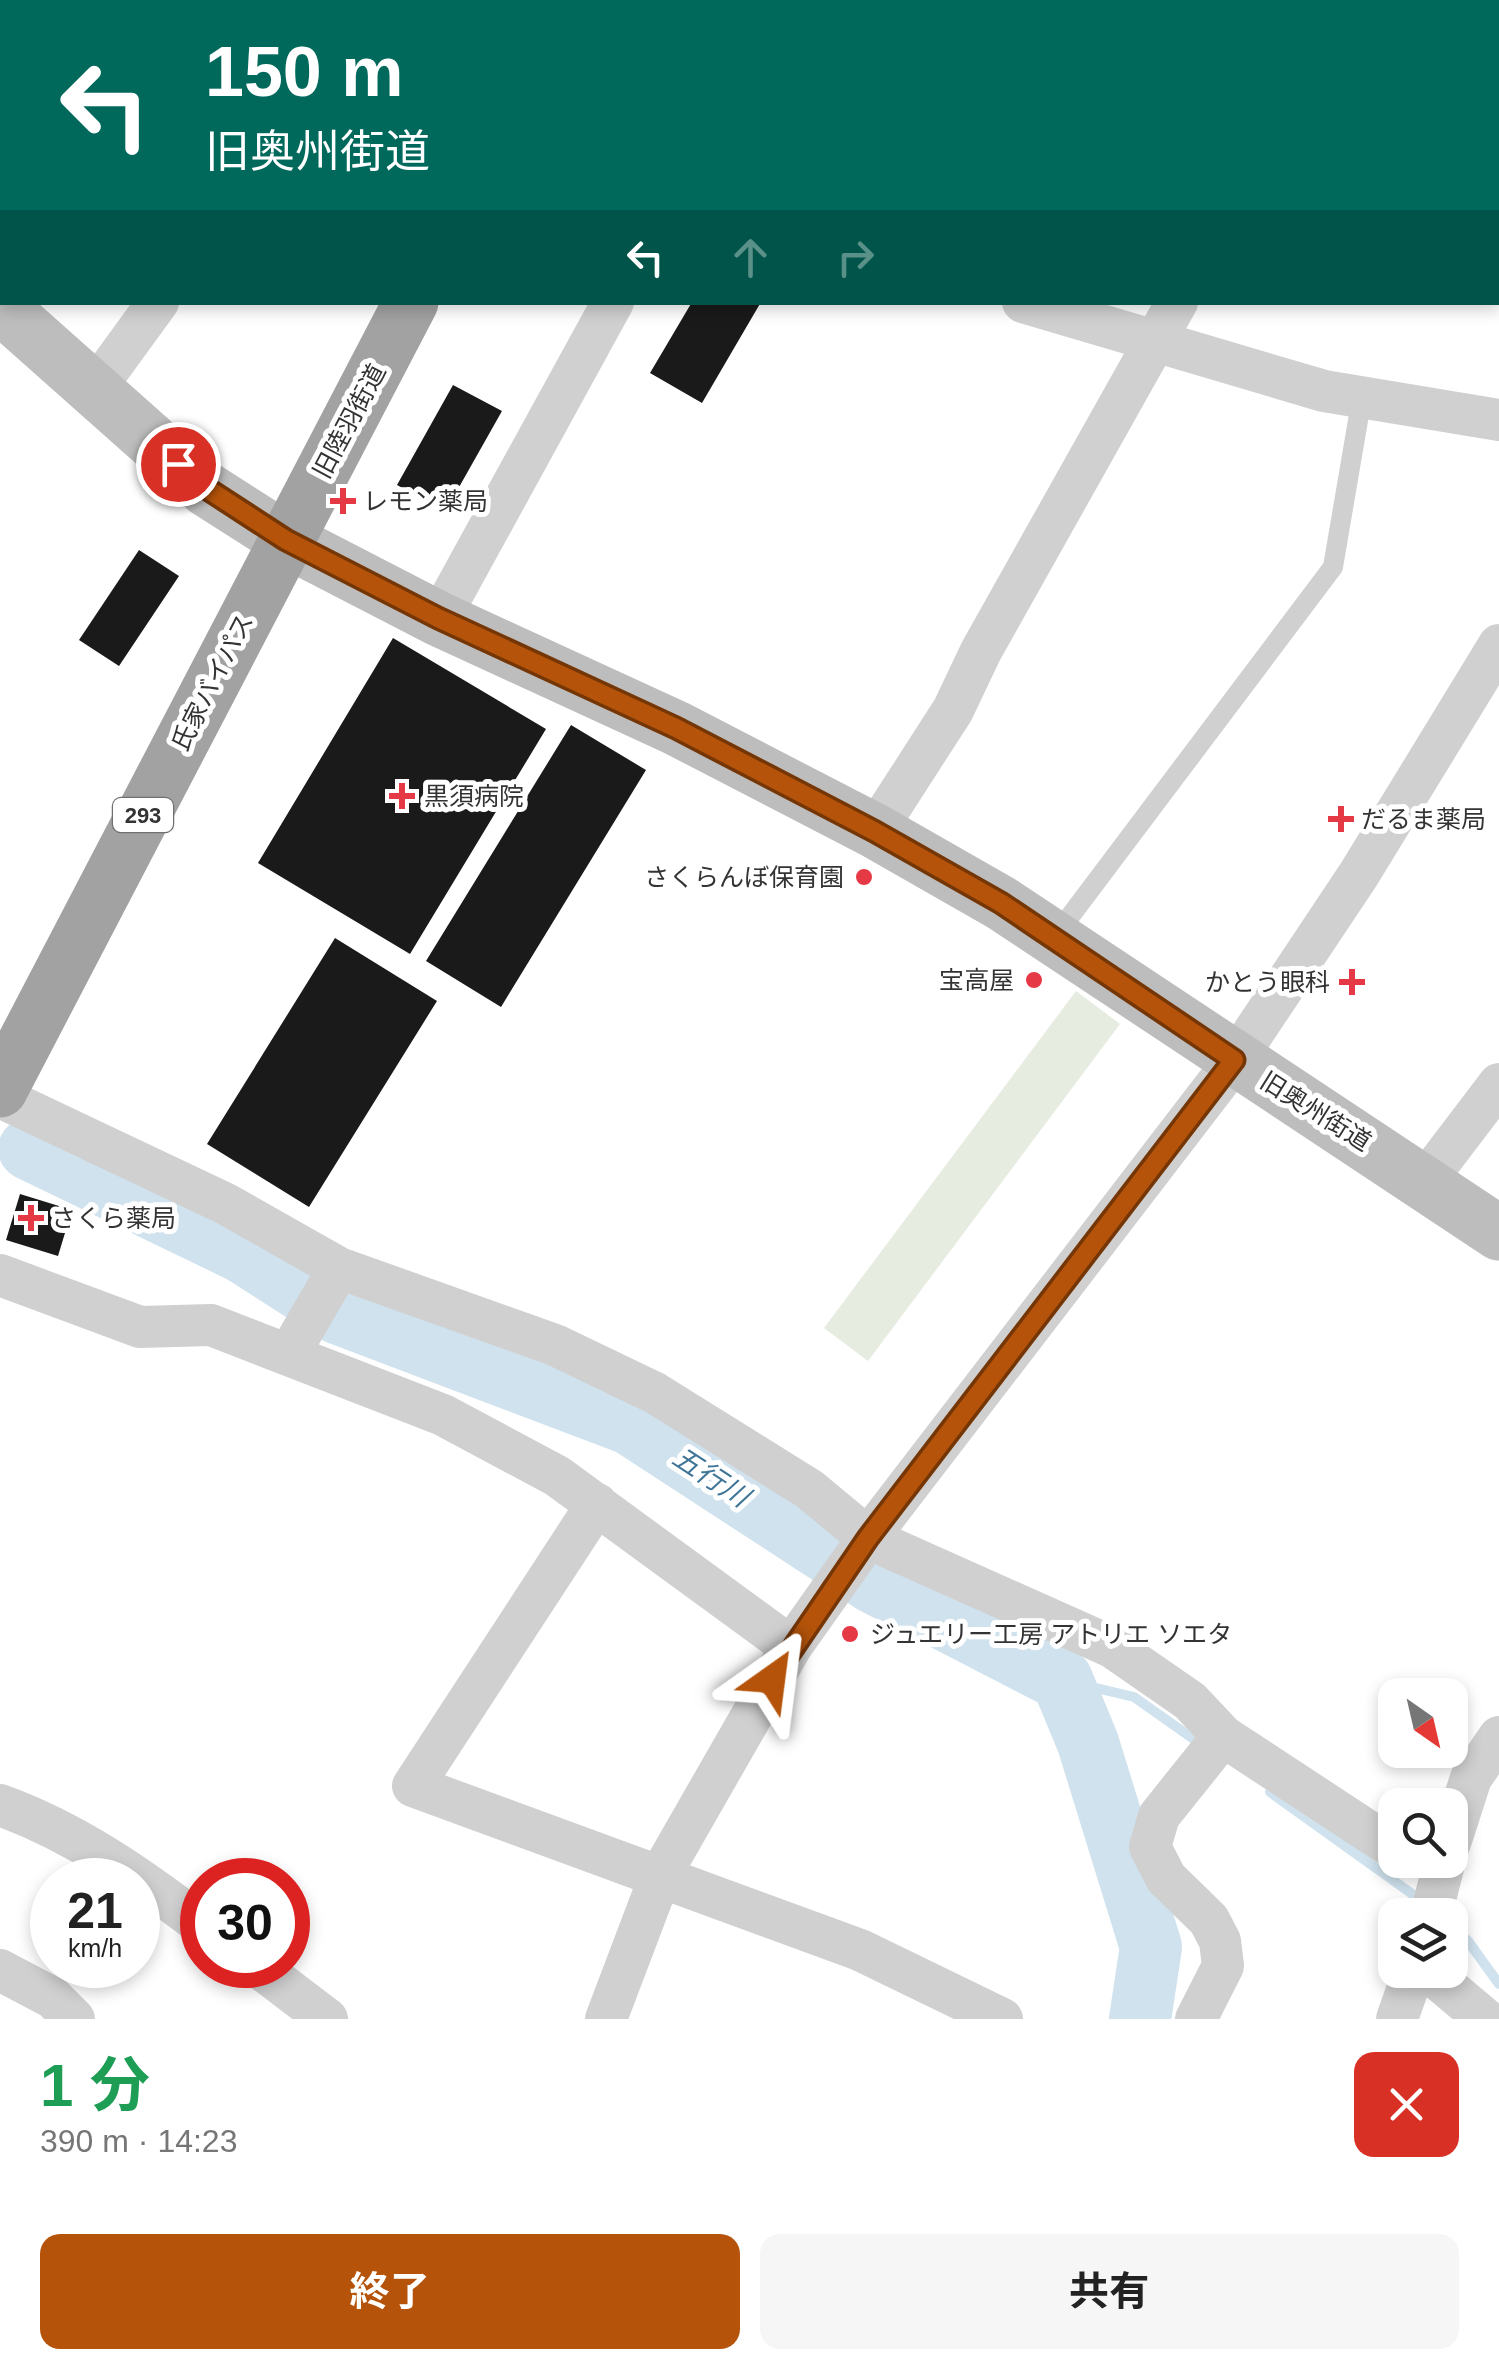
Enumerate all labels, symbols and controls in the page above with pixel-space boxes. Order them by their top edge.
text: 150 m [205,33,403,111]
icon: left [40,40,170,170]
text: 旧奥州街道 [205,126,430,177]
icon: left [618,230,673,285]
icon: ahead [723,230,778,285]
icon: right [828,230,883,285]
street label: 旧陸羽街道 [307,359,391,483]
pin [136,422,221,507]
icon: arrive [151,437,206,492]
place label: レモン薬局 [363,487,488,515]
marker: レモン薬局 [332,490,354,512]
street label: 氏家バイパス [166,609,258,755]
place label: 黒須病院 [424,782,524,810]
marker: 黒須病院 [389,783,415,809]
road number: 293 [113,798,173,832]
place label: だるま薬局 [1361,805,1486,833]
marker: だるま薬局 [1330,808,1352,830]
place label: さくらんぼ保育園 [644,863,844,891]
marker: さくらんぼ保育園 [853,866,875,888]
place label: 宝高屋 [939,966,1014,994]
place label: かとう眼科 [1205,968,1330,996]
marker: 宝高屋 [1023,969,1045,991]
marker: かとう眼科 [1339,969,1365,995]
street label: 旧奥州街道 [1256,1066,1376,1156]
place label: さくら薬局 [51,1204,176,1232]
marker: さくら薬局 [20,1207,42,1229]
water label: 五行川 [667,1441,757,1515]
place label: ジュエリー工房 アトリエ ソエタ [870,1620,1232,1648]
marker: ジュエリー工房 アトリエ ソエタ [839,1623,861,1645]
position arrow [720,1627,824,1731]
north arrow [1378,1678,1468,1768]
map controls [1378,1678,1468,1988]
button: search [1378,1788,1468,1878]
speed limit sign: 30 [180,1858,310,1988]
text: 21 [67,1883,123,1939]
button: layers [1378,1898,1468,1988]
text: km/h [68,1934,122,1962]
text: 1 分 [40,2052,150,2119]
button: close [1354,2052,1459,2157]
text: 390 m · 14:23 [40,2123,237,2159]
button: 終了 [40,2234,740,2349]
button: 共有 [760,2234,1459,2349]

